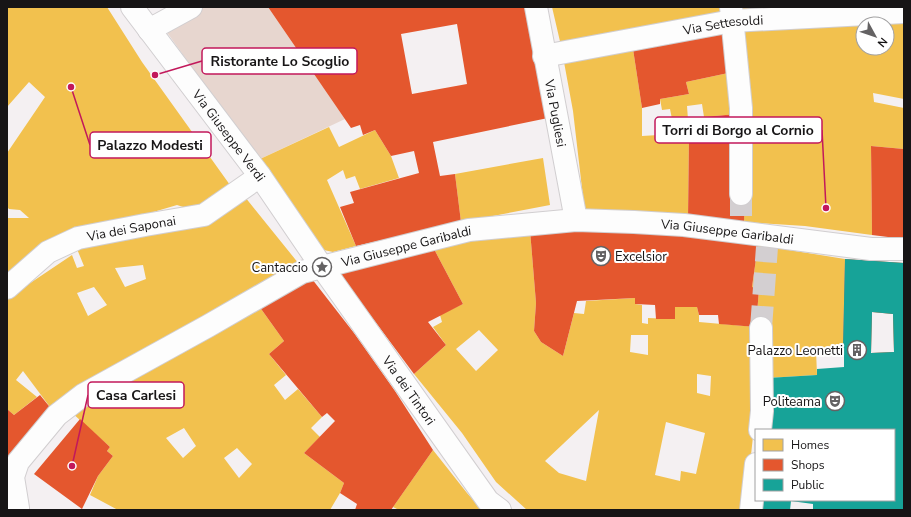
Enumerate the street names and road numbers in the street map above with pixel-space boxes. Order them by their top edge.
street label: Via Settesoldi [681,11,764,40]
street label: Via Pugliesi [540,77,570,149]
street label: Via Giuseppe Verdi [187,85,269,185]
street label: Via dei Saponai [85,212,177,246]
street label: Via Giuseppe Garibaldi [659,216,795,249]
street label: Via Giuseppe Garibaldi [339,222,472,272]
street label: Via dei Tintori [377,352,439,429]

